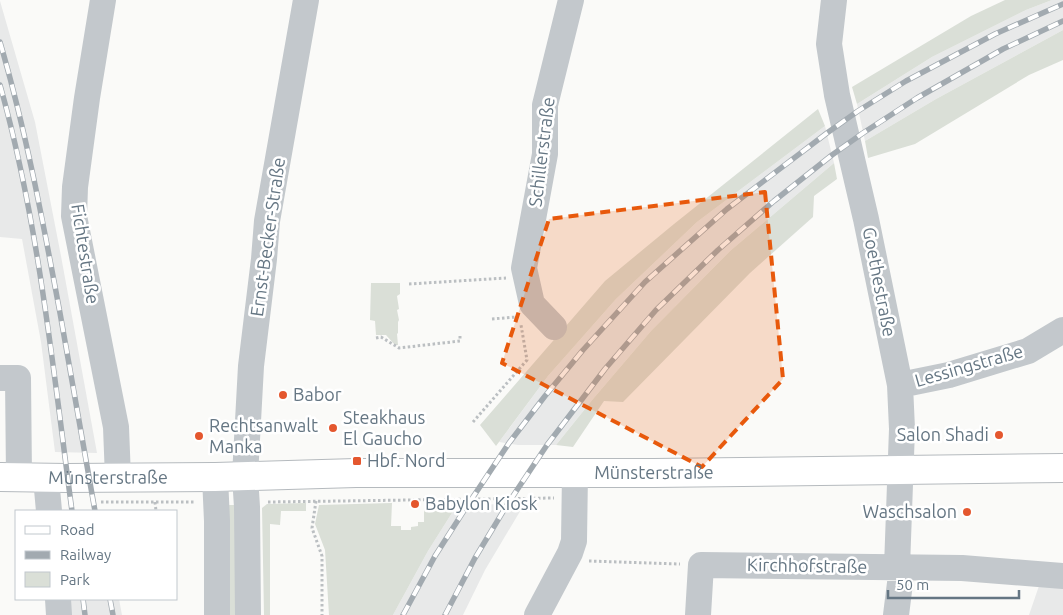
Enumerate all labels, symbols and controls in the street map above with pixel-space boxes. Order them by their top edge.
street label: Schillerstraße [524,96,558,208]
street label: Ernst-Becker-Straße [246,156,288,318]
street label: Fichtestraße [68,202,104,305]
street label: Goethestraße [860,225,900,338]
street label: Lessingstraße [912,340,1025,390]
place label: Babor [293,384,342,404]
marker: Babor [277,389,289,401]
place label: Steakhaus El Gaucho [343,407,426,448]
place label: Rechtsanwalt Manka [209,415,318,456]
marker: Steakhaus El Gaucho [327,422,339,434]
place label: Salon Shadi [897,424,989,444]
marker: Salon Shadi [993,429,1005,441]
marker: Rechtsanwalt Manka [193,430,205,442]
place label: Hbf. Nord [367,450,445,470]
marker: Hbf. Nord [351,455,363,467]
street label: Münsterstraße [594,461,714,482]
street label: Münsterstraße [48,466,168,487]
place label: Babylon Kiosk [425,493,538,513]
marker: Babylon Kiosk [409,498,421,510]
place label: Waschsalon [862,501,957,521]
marker: Waschsalon [961,506,973,518]
legend [15,510,178,600]
text: Road [60,521,95,538]
text: Railway [60,546,111,563]
street label: Kirchhofstraße [747,554,867,576]
scale bar [888,568,1019,600]
text: Park [60,571,90,588]
text: 50 m [896,576,929,593]

